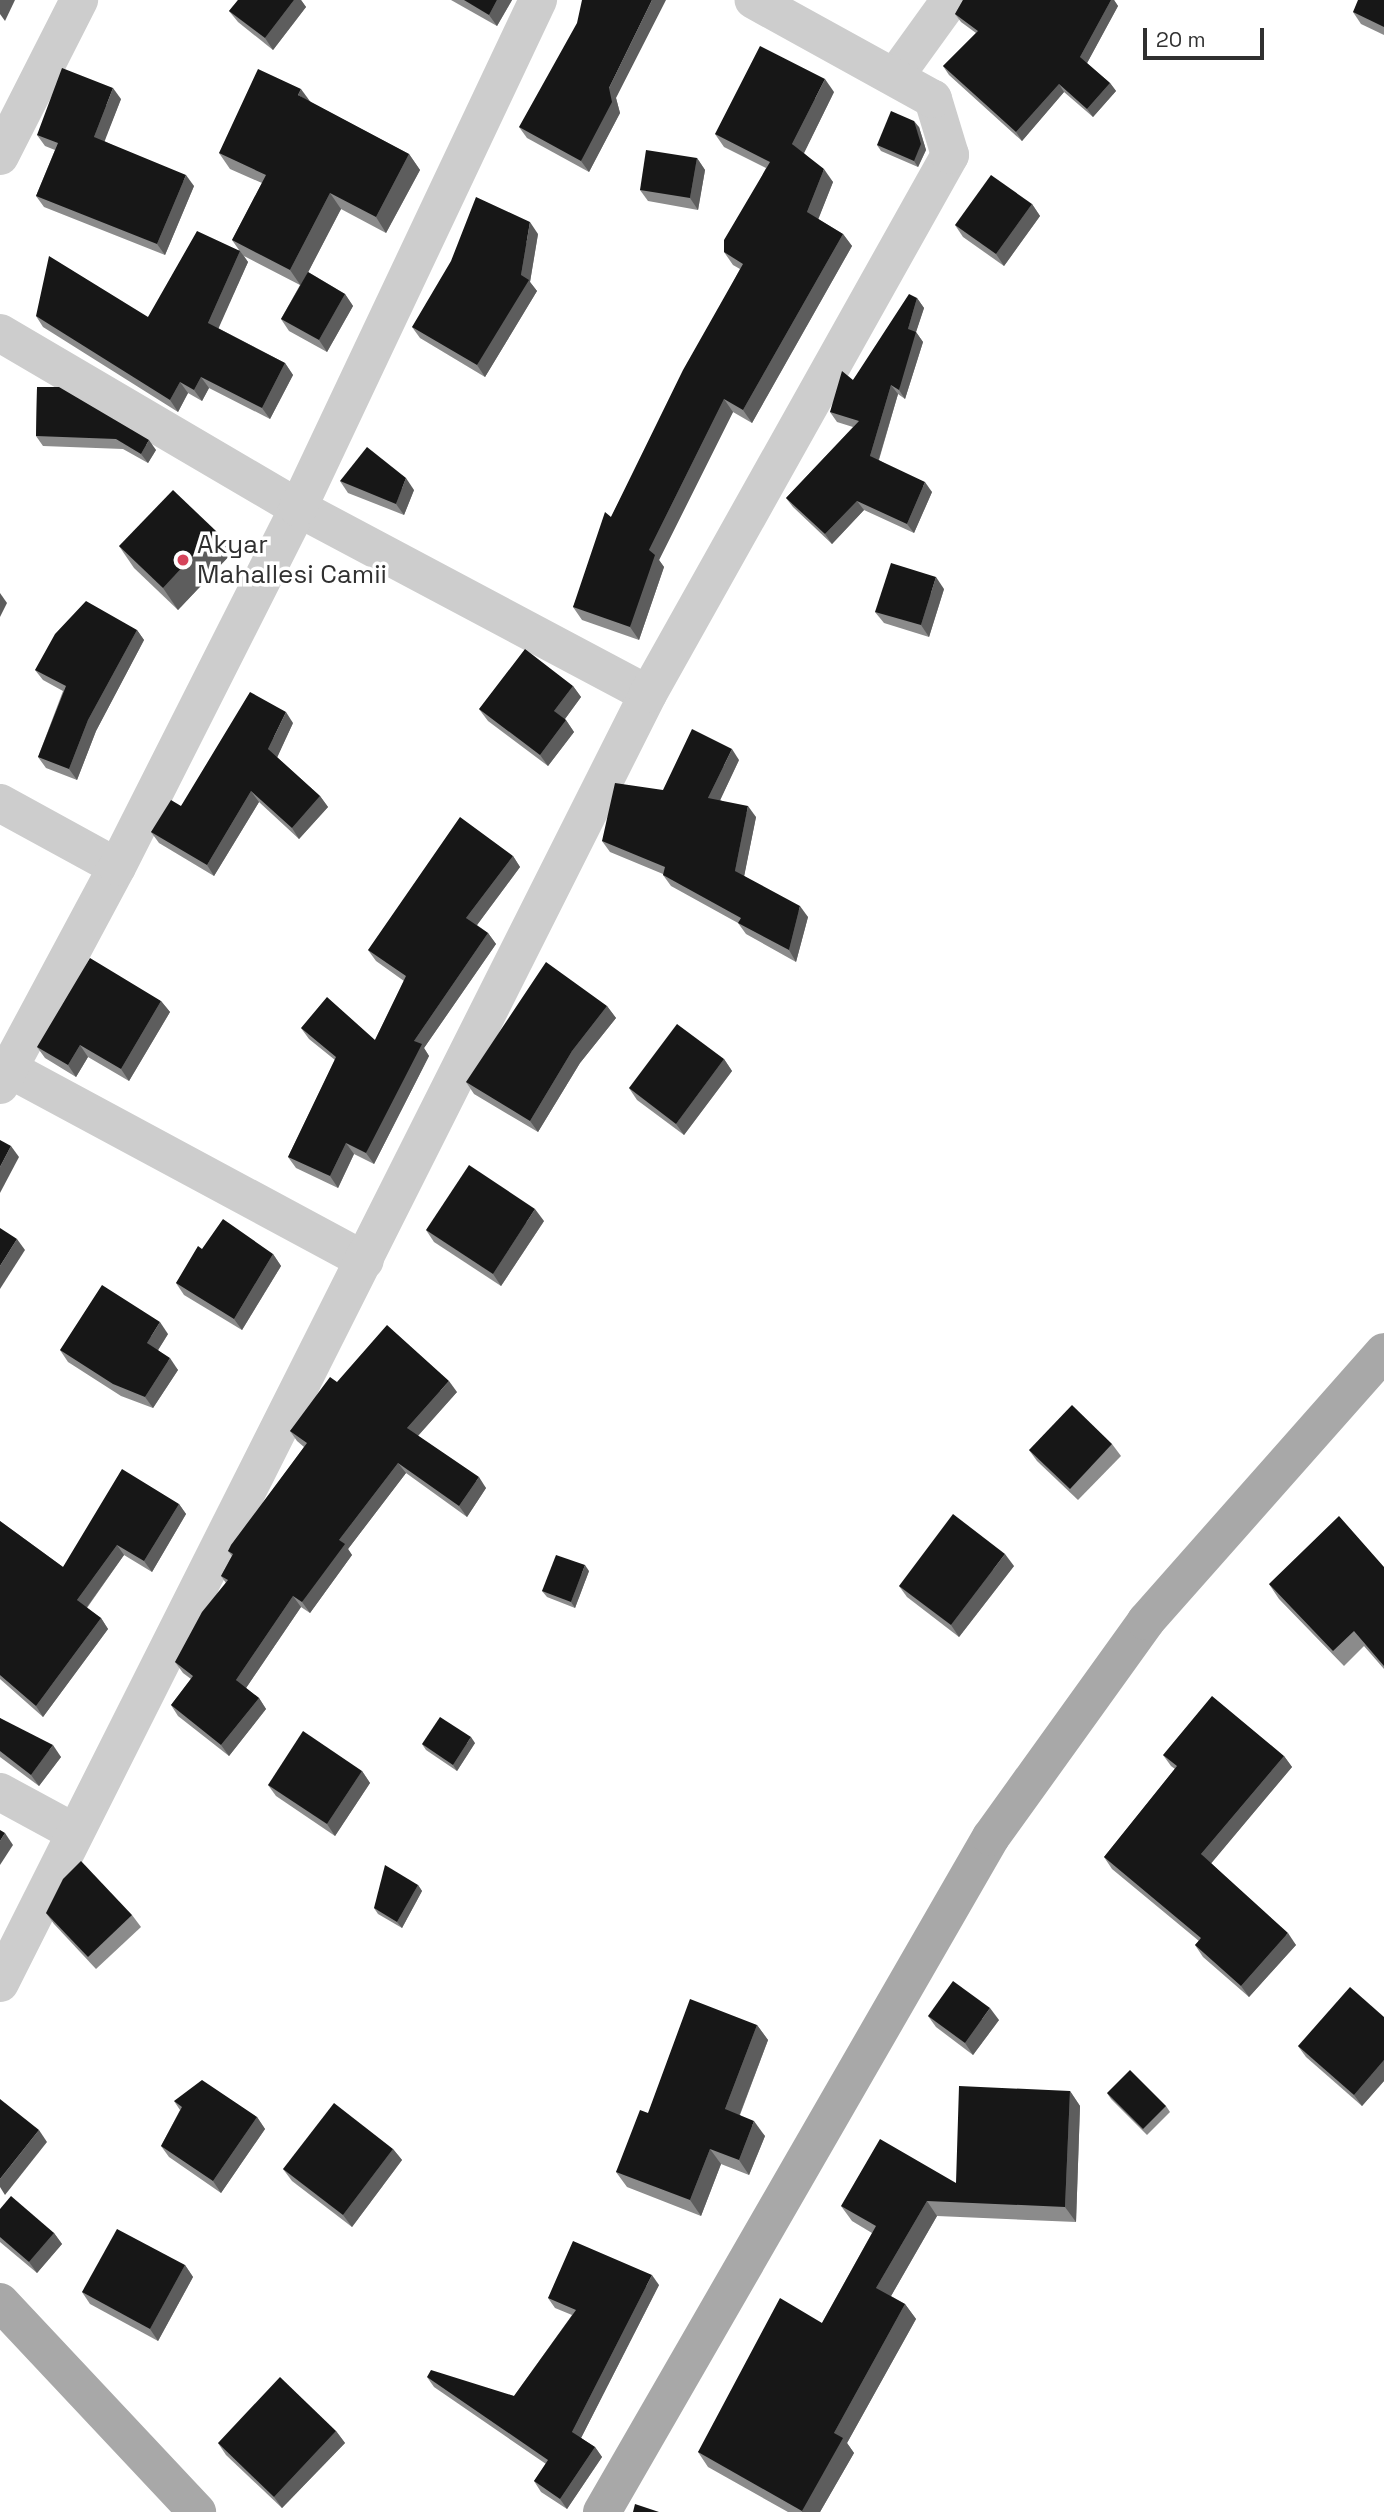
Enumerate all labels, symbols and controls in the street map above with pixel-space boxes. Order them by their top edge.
scale bar [1146,14,1267,58]
text: 20 m [1156,26,1206,53]
place label: Akyar Mahallesi Camii [197,529,387,590]
marker: Akyar Mahallesi Camii [175,552,191,568]

